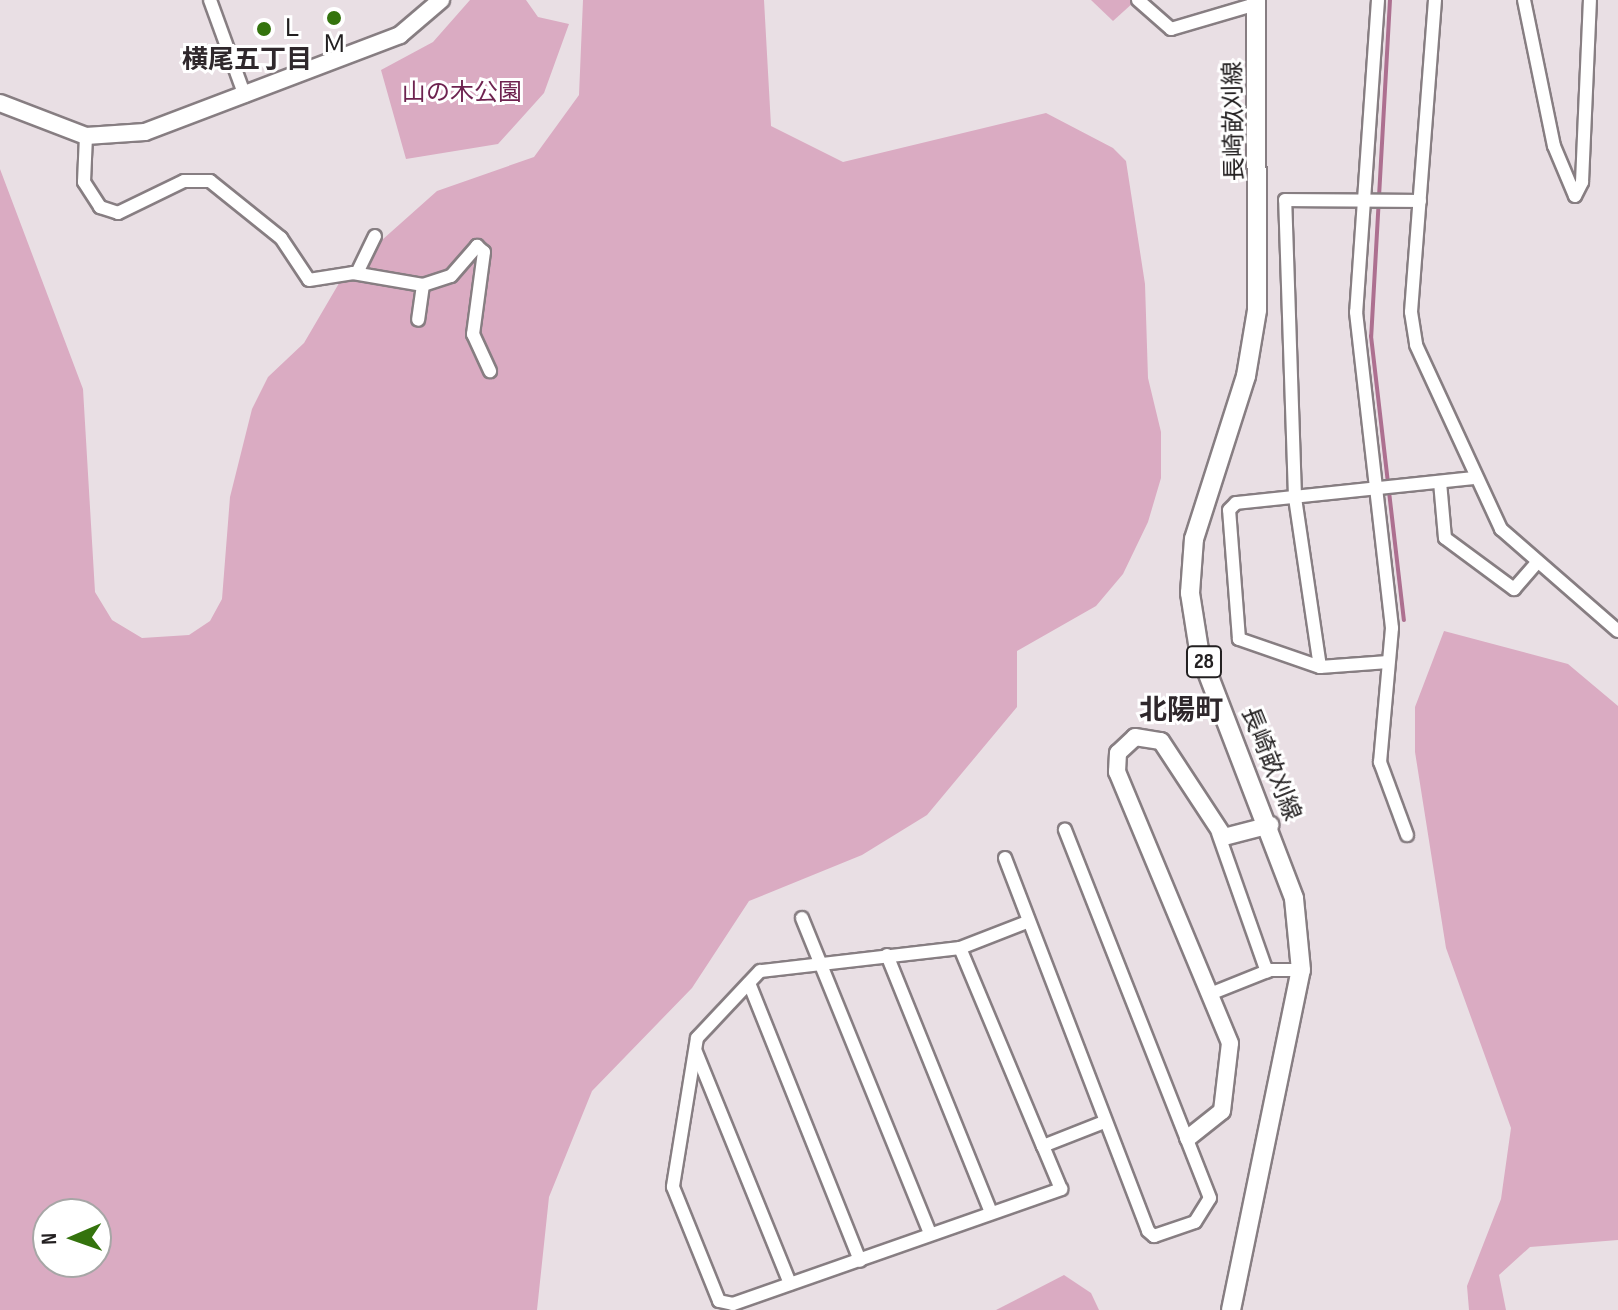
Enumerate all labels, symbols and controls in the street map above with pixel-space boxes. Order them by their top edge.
marker: Ｍ [325,9,343,27]
place label: Ｌ [280,15,304,43]
marker: Ｌ [255,20,273,38]
place label: Ｍ [322,31,346,59]
district label: 横尾五丁目 [182,45,312,77]
street label: 長崎畝刈線 [1219,61,1249,181]
park label: 山の木公園 [402,79,522,107]
road number: 28 [1184,644,1224,680]
district label: 北陽町 [1139,694,1223,728]
street label: 長崎畝刈線 [1235,703,1307,825]
north arrow [32,1198,112,1278]
text: N [36,1232,63,1245]

